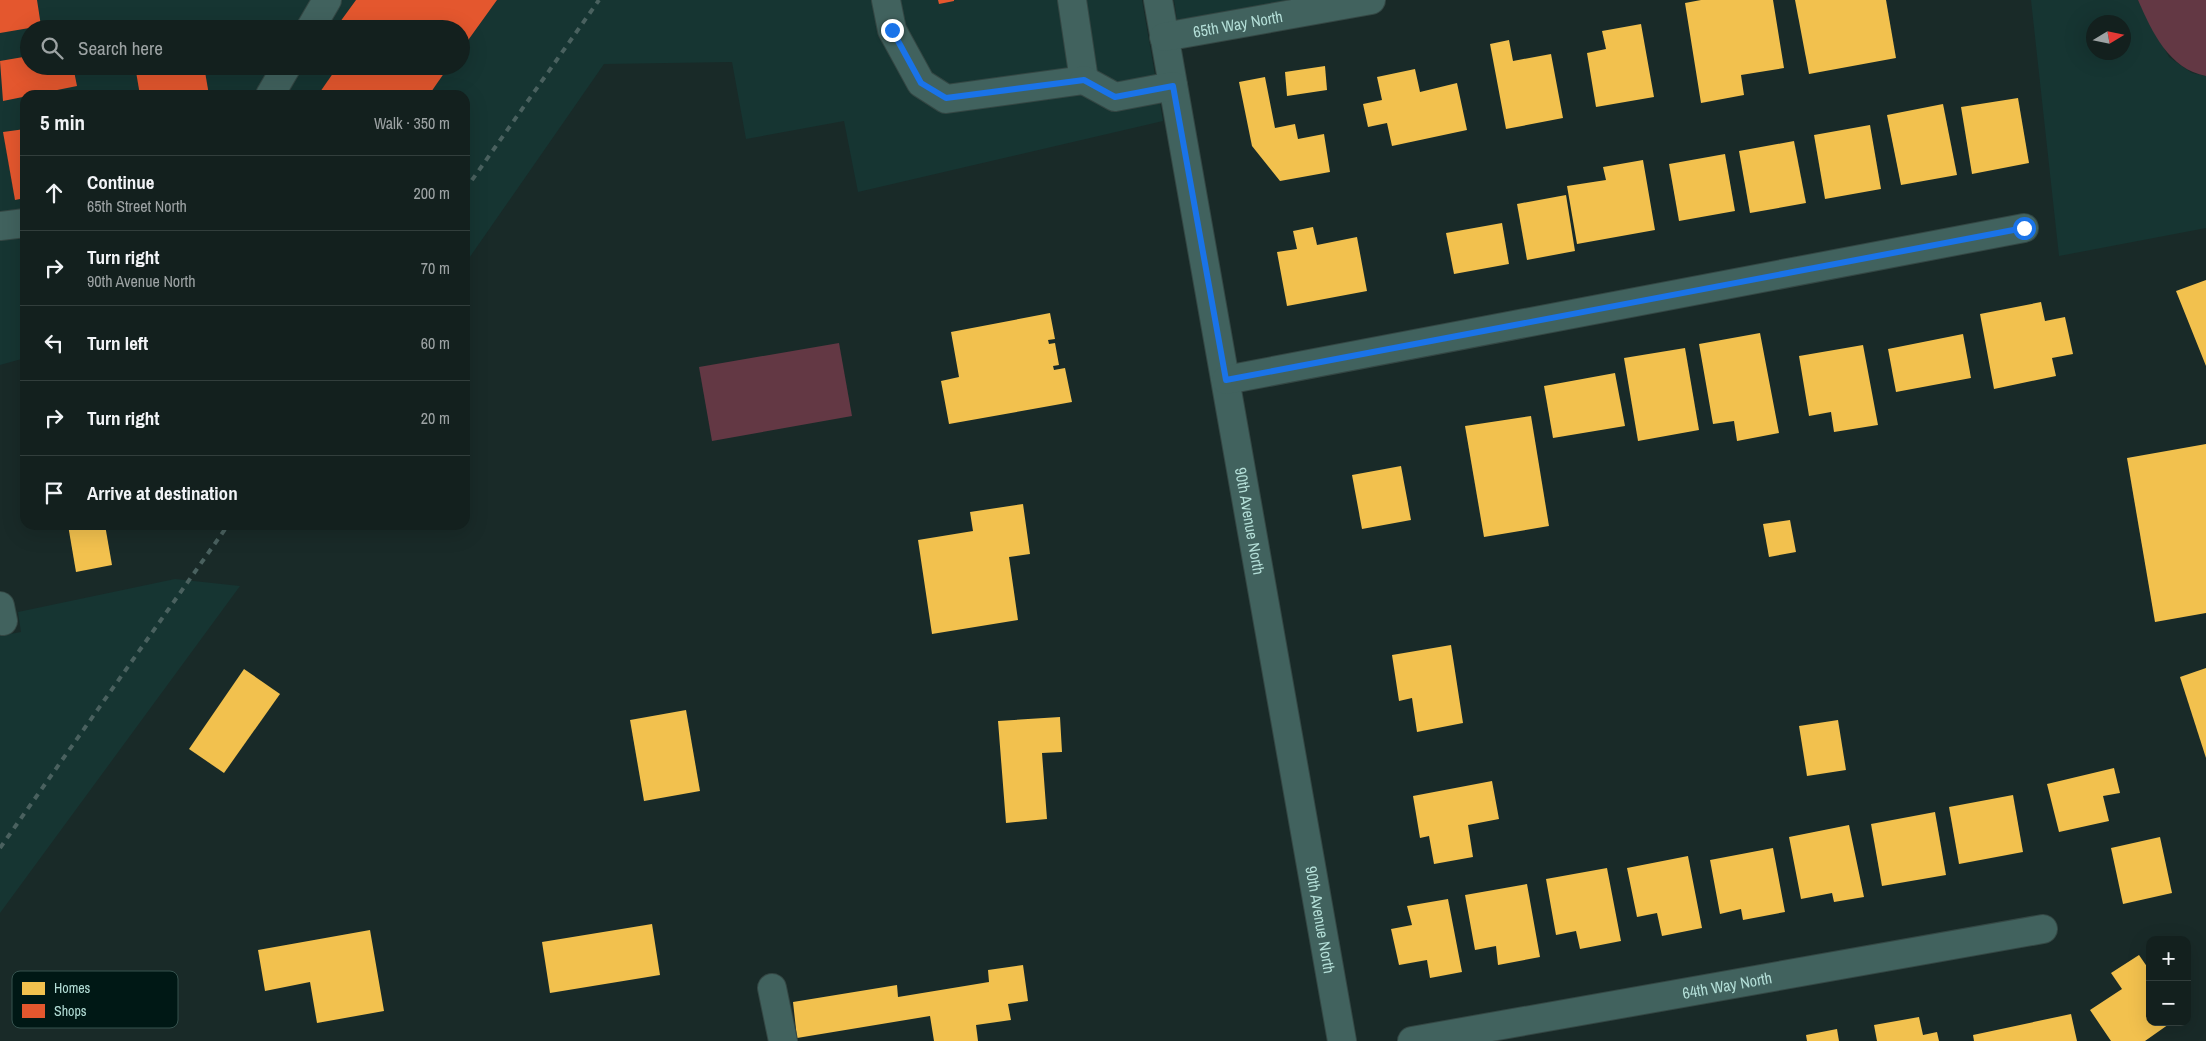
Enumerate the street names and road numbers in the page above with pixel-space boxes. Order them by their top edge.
street label: 65th Way North [1191,5,1284,43]
street label: 90th Avenue North [1230,466,1270,576]
street label: 90th Avenue North [1300,864,1341,975]
street label: 64th Way North [1680,966,1774,1004]

